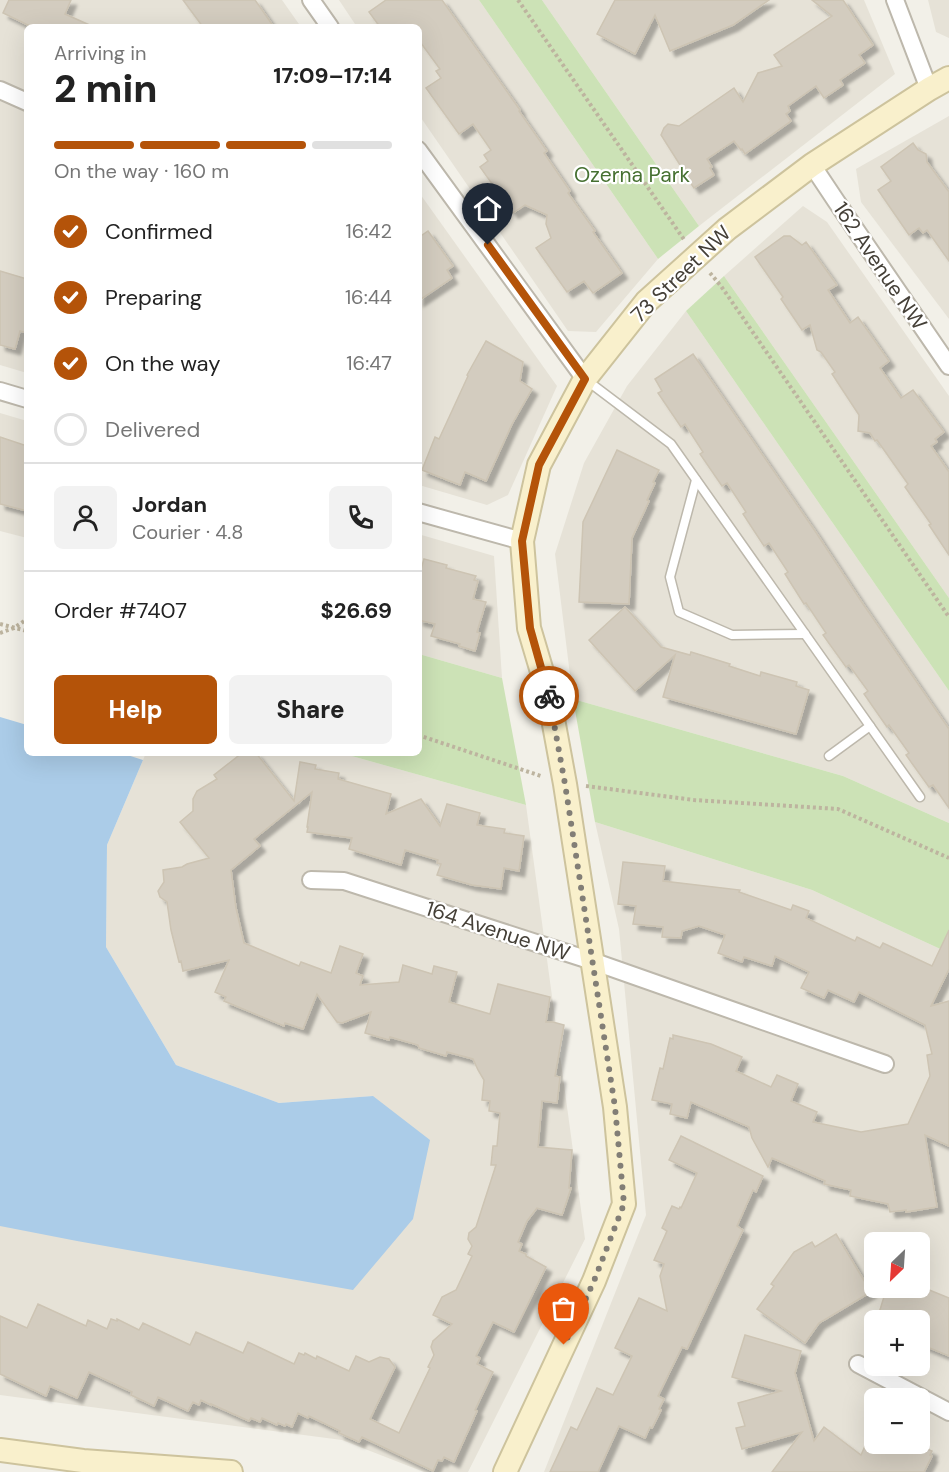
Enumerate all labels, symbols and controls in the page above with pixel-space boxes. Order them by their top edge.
text: Arriving in [54,40,146,66]
text: 17:09–17:14 [273,61,392,90]
text: 2 min [54,63,158,114]
text: On the way · 160 m [54,158,229,184]
park label: Ozerna Park [574,161,690,189]
pin [462,183,513,245]
icon: home [471,192,504,225]
street label: 162 Avenue NW [827,197,933,335]
icon: check [54,215,87,248]
text: Confirmed [105,217,213,246]
text: 16:42 [346,218,392,244]
street label: 73 Street NW [625,219,737,329]
icon: check [54,281,87,314]
text: Preparing [105,283,202,312]
text: 16:44 [345,284,392,310]
icon: check [54,347,87,380]
text: On the way [105,349,220,378]
text: 16:47 [346,350,392,376]
text: Delivered [105,415,200,444]
button: person [54,486,117,549]
button: phone [329,486,392,549]
text: Jordan [132,490,207,519]
text: Courier · 4.8 [132,519,243,545]
text: Order #7407 [54,596,187,625]
text: $26.69 [320,596,392,625]
courier [519,666,579,726]
button: Help [54,675,217,744]
button: Share [229,675,392,744]
icon: bike [533,680,566,713]
street label: 164 Avenue NW [422,895,574,967]
north arrow [864,1232,930,1298]
map controls [864,1232,930,1454]
pin [538,1283,589,1345]
icon: bag [547,1292,580,1325]
button: + [864,1310,930,1376]
button: − [864,1388,930,1454]

